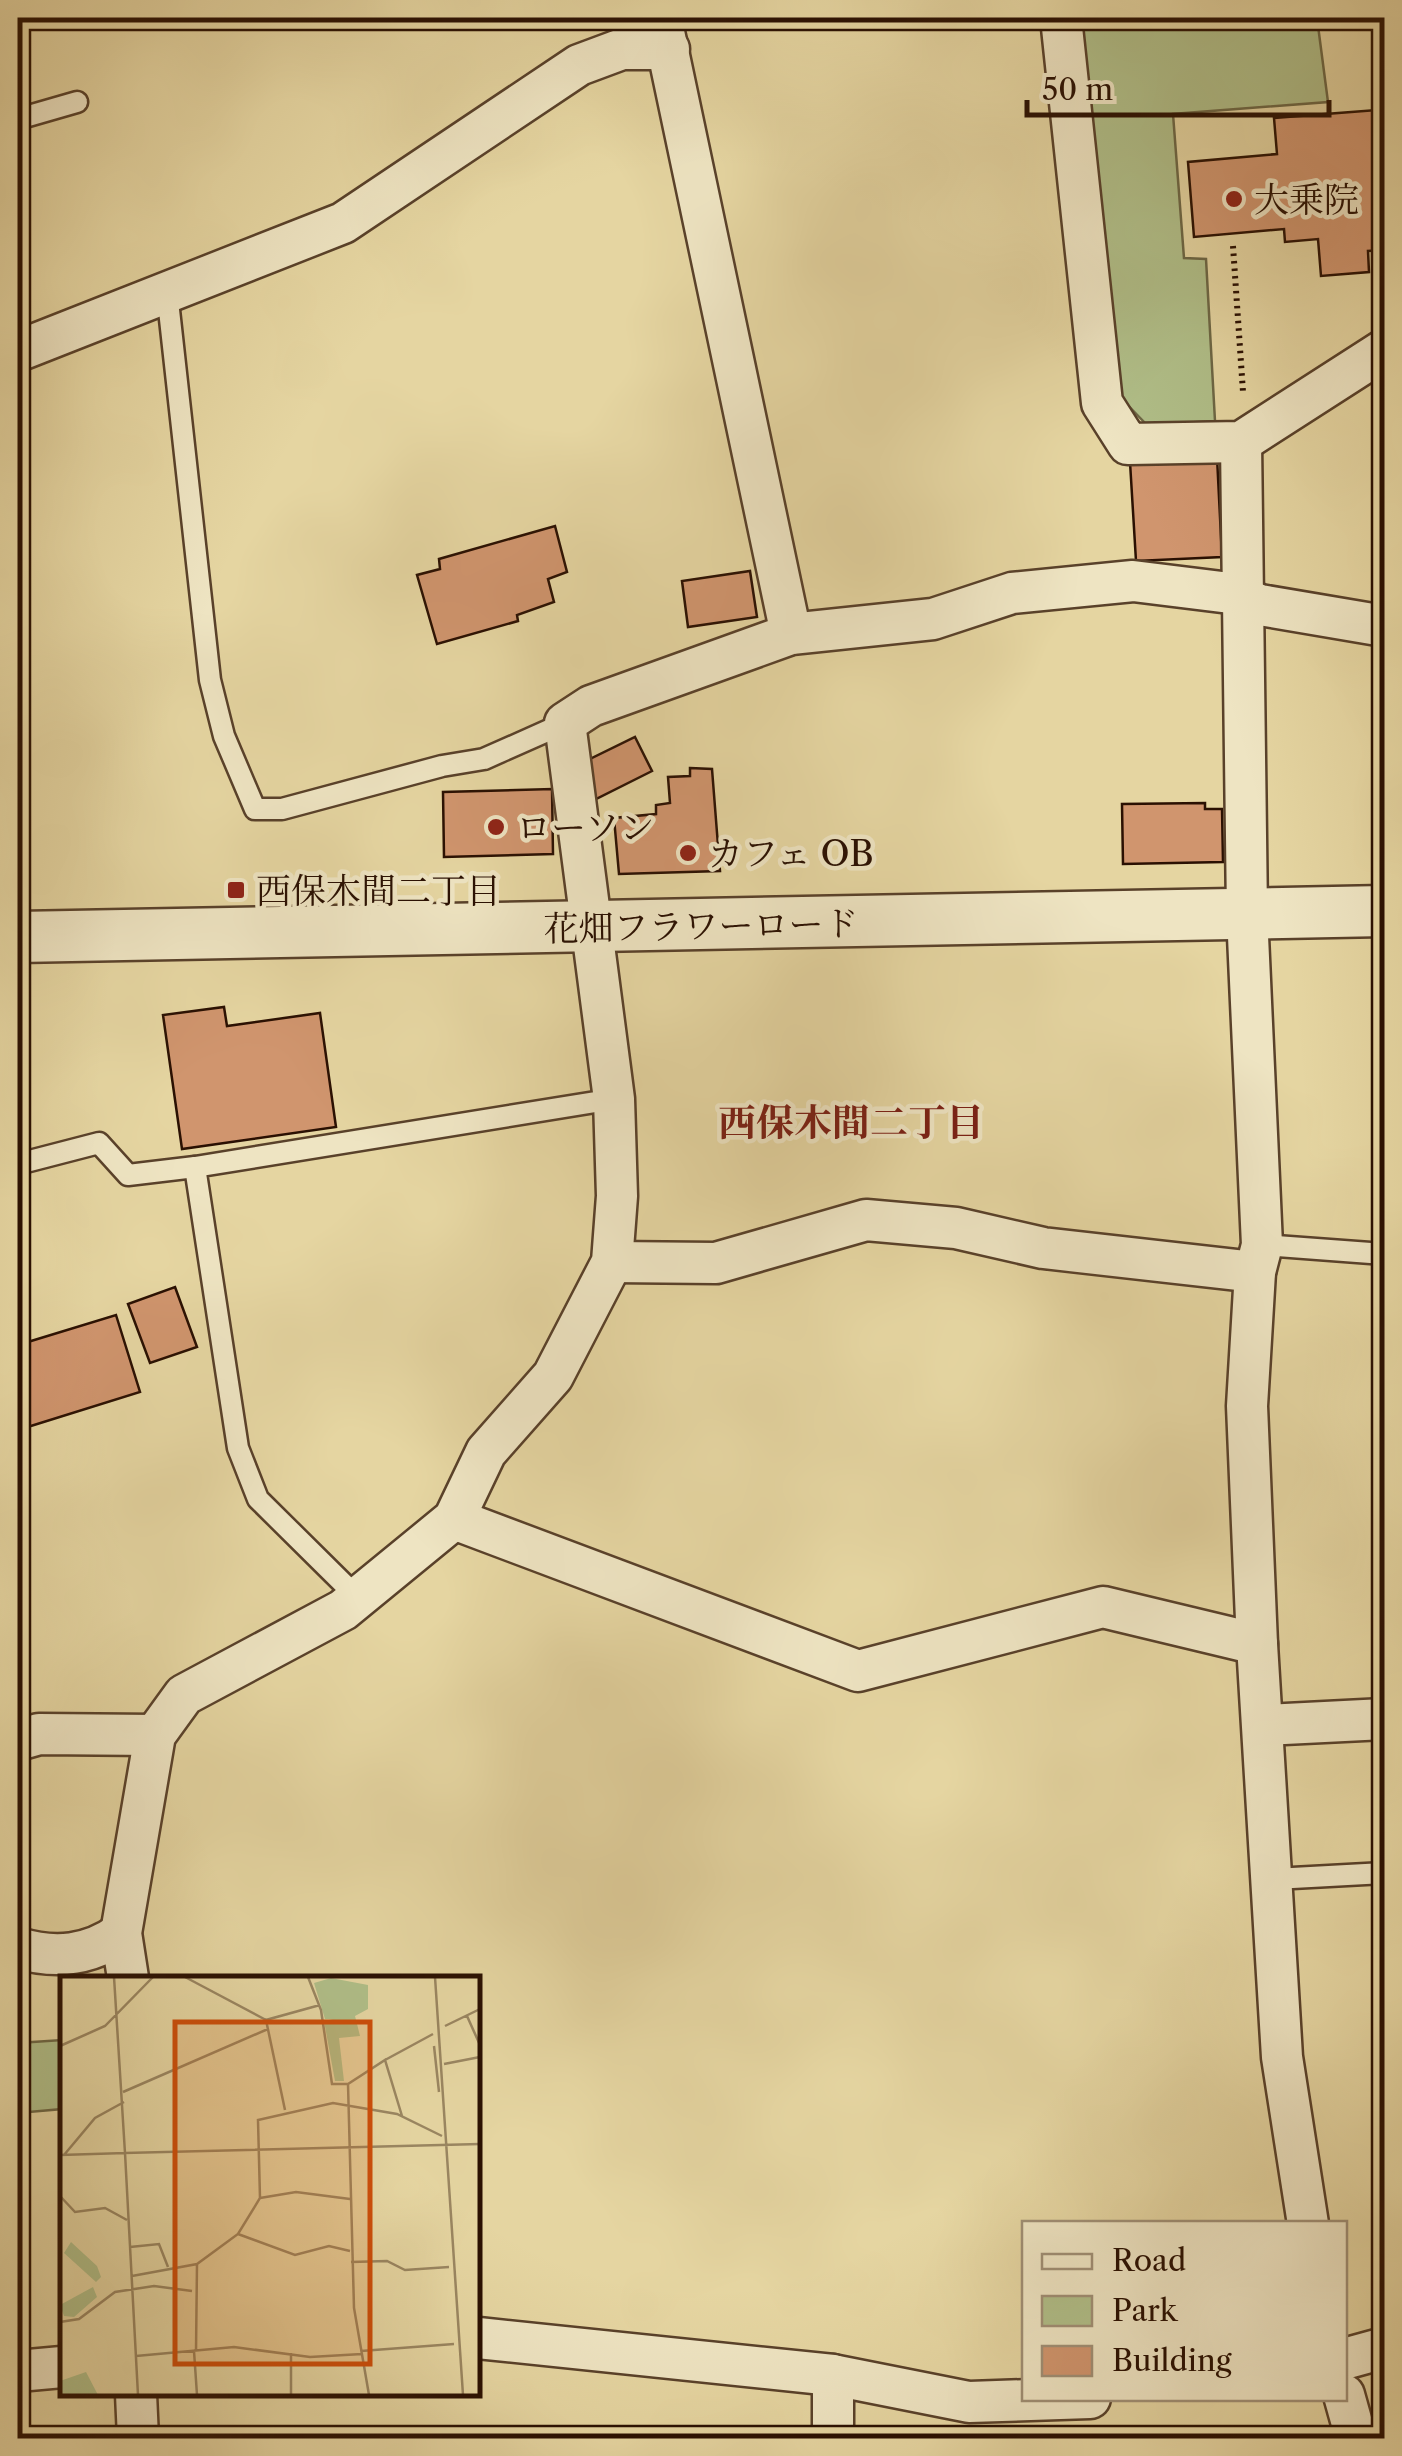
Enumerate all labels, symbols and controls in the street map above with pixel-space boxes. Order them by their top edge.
scale bar [1027,55,1330,117]
text: 50 m [1042,71,1113,108]
place label: 大乗院 [1254,178,1359,221]
marker: 大乗院 [1223,188,1245,210]
place label: ローソン [516,806,655,849]
marker: ローソン [485,816,507,838]
place label: カフェ OB [708,832,874,875]
marker: カフェ OB [677,842,699,864]
place label: 西保木間二丁目 [256,869,501,912]
marker: 西保木間二丁目 [225,879,247,901]
street label: 花畑フラワーロード [543,902,859,950]
district label: 西保木間二丁目 [718,1099,984,1146]
inset map [60,1976,480,2396]
legend [1022,2221,1347,2401]
text: Road [1112,2242,1186,2279]
text: Park [1112,2292,1179,2329]
text: Building [1112,2342,1232,2379]

